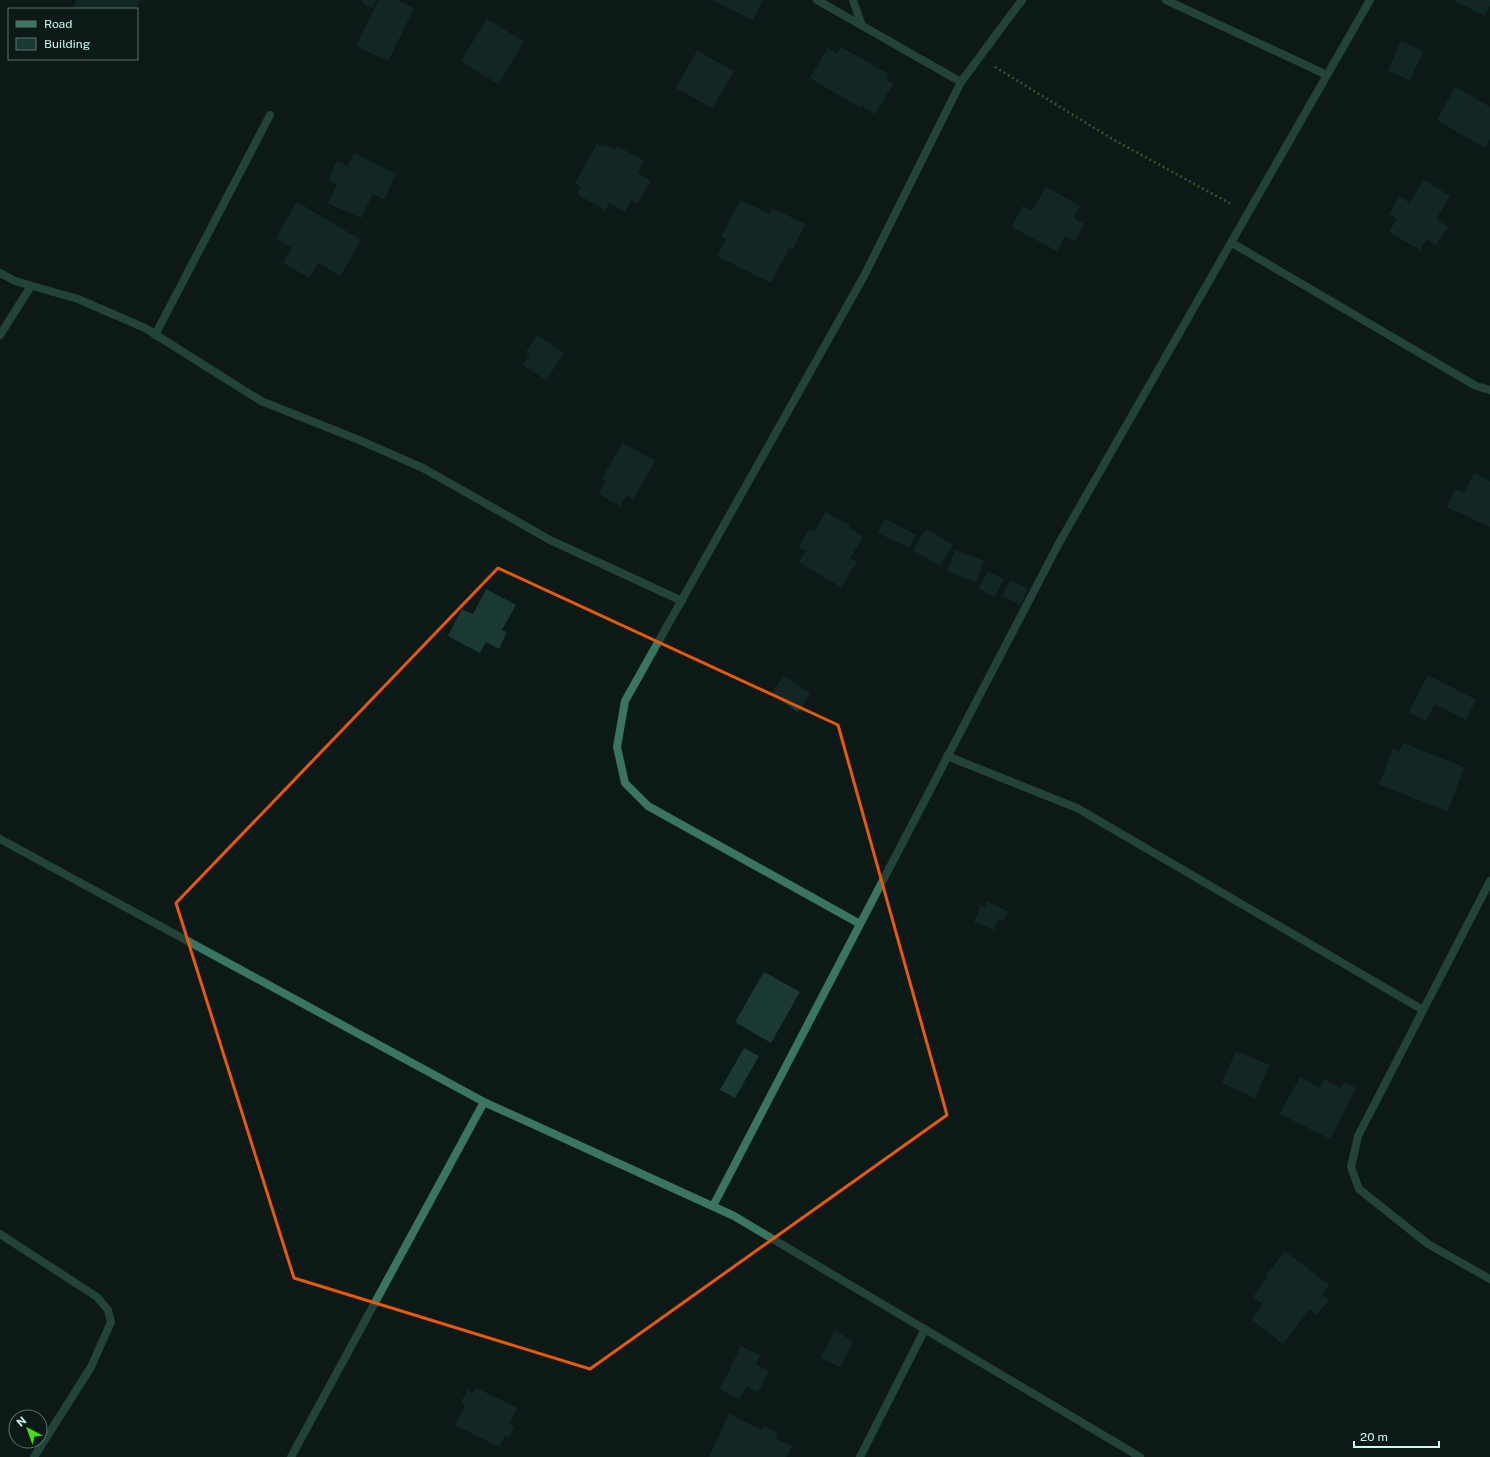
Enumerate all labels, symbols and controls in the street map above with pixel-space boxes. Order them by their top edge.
legend [8,8,138,60]
text: Road [44,17,72,31]
text: Building [44,37,90,51]
north arrow [8,1409,48,1449]
text: N [14,1414,29,1429]
scale bar [1354,1423,1439,1449]
text: 20 m [1360,1430,1388,1444]

